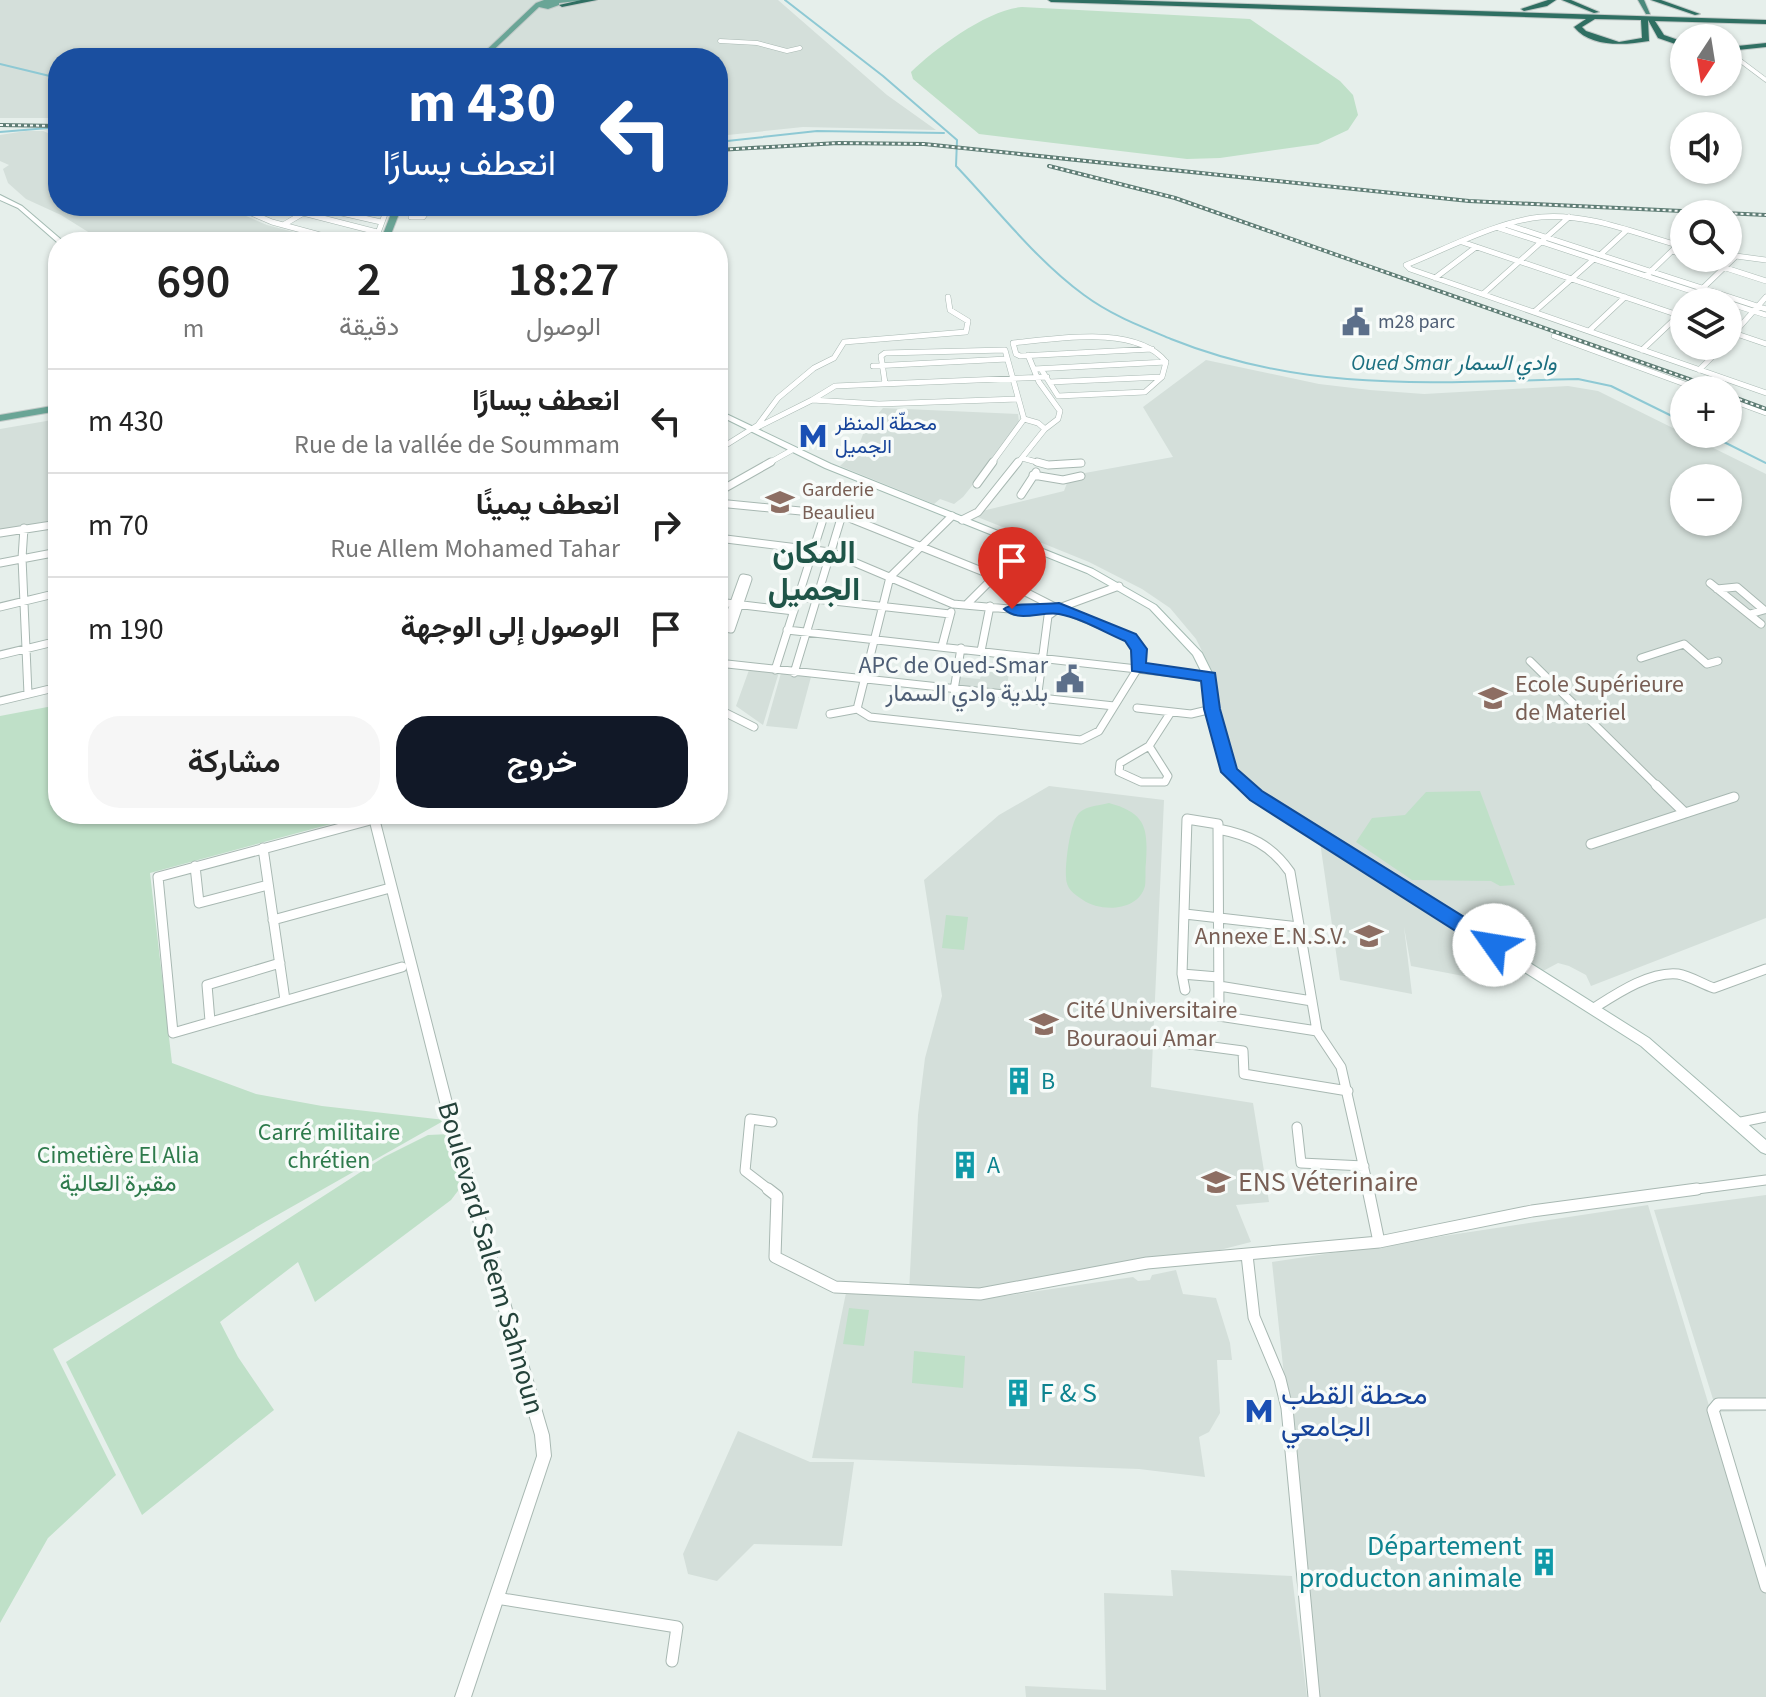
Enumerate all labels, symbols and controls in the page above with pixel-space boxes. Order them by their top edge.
north arrow [1670,24,1742,96]
map controls [1670,24,1742,536]
text: 430 m [408,64,556,143]
icon: left [584,80,688,184]
button: sound [1670,112,1742,184]
text: انعطف يسارًا [383,138,556,189]
button: search [1670,200,1742,272]
text: 2 [357,246,381,314]
text: 18:27 [508,246,619,314]
text: 690 [157,248,230,316]
button: layers [1670,288,1742,360]
public building icon: m28 parc [1341,307,1371,337]
text: دقيقة [339,308,399,345]
text: الوصول [526,308,601,345]
place label: m28 parc [1378,308,1455,336]
text: m [183,310,204,347]
water label: Oued Smar وادي السمار [1351,347,1557,380]
button: + [1670,376,1742,448]
text: انعطف يسارًا [472,379,620,422]
icon: left [644,399,688,443]
text: 430 m [88,400,164,443]
place label: محطّة المنظر الجميل [834,410,937,461]
metro station icon: محطّة المنظر الجميل [798,421,828,451]
text: Rue de la vallée de Soummam [294,426,620,463]
button: − [1670,464,1742,536]
place label: Garderie Beaulieu [802,476,875,527]
text: انعطف يمينًا [476,483,620,526]
school or university icon: Garderie Beaulieu [765,487,795,517]
icon: right [644,503,688,547]
text: 70 m [88,504,149,547]
pin [978,527,1046,609]
text: Rue Allem Mohamed Tahar [330,530,620,567]
district label: المكان الجميل [768,530,860,613]
icon: arrive [990,539,1034,583]
text: الوصول إلى الوجهة [401,606,620,649]
icon: arrive [644,607,688,651]
text: 190 m [88,608,164,651]
place label: APC de Oued-Smar بلدية وادي السمار [858,648,1049,712]
public building icon: APC de Oued-Smar بلدية وادي السمار [1055,664,1085,694]
place label: Ecole Supérieure de Materiel [1515,667,1684,730]
school or university icon: Ecole Supérieure de Materiel [1478,683,1508,713]
button: مشاركة [88,716,380,808]
button: خروج [396,716,688,808]
position arrow [1452,903,1536,987]
place label: Annexe E.N.S.V. [1195,919,1347,954]
school or university icon: Annexe E.N.S.V. [1354,921,1384,951]
place label: Cité Universitaire Bouraoui Amar [1066,993,1237,1056]
school or university icon: Cité Universitaire Bouraoui Amar [1029,1009,1059,1039]
place label: B [1041,1064,1055,1099]
building icon: B [1004,1066,1034,1096]
street label: Boulevard Saleem Sahnoun [427,1097,555,1419]
park label: Carré militaire chrétien [258,1115,400,1178]
park label: Cimetière El Alia مقبرة العالية [37,1138,199,1201]
place label: A [987,1148,1000,1183]
building icon: A [950,1150,980,1180]
place label: ENS Véterinaire [1238,1162,1418,1202]
school or university icon: ENS Véterinaire [1201,1167,1231,1197]
place label: F & S [1040,1373,1097,1413]
place label: محطة القطب الجامعي [1281,1375,1427,1449]
building icon: F & S [1003,1378,1033,1408]
metro station icon: محطة القطب الجامعي [1244,1396,1274,1426]
place label: Département producton animale [1299,1526,1523,1598]
building icon: Département producton animale [1529,1547,1559,1577]

